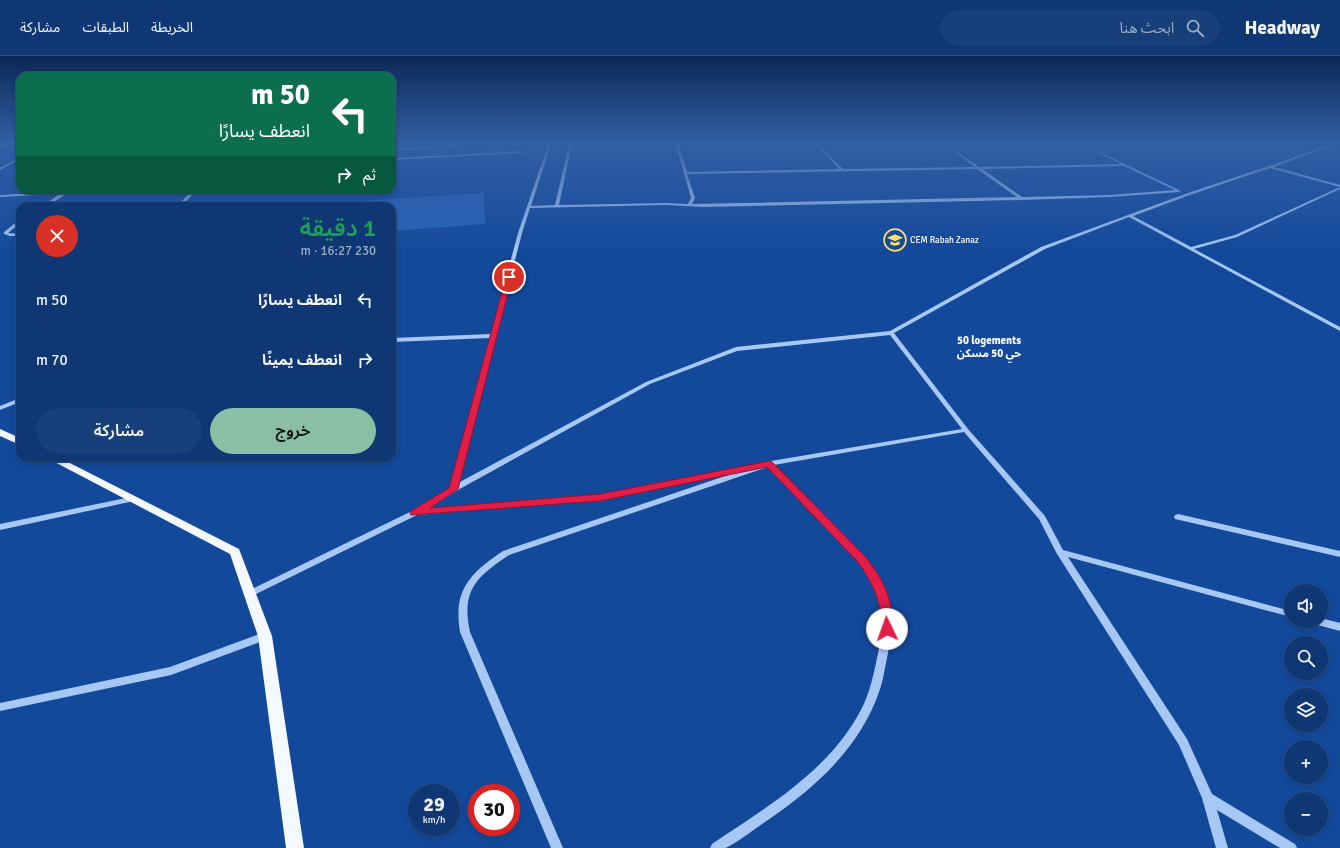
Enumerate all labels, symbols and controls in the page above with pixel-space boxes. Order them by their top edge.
search box [940,10,1220,46]
text: Headway [1244,16,1320,40]
icon: search [1184,17,1206,39]
text: مشاركة [20,19,60,36]
text: الطبقات [82,19,129,36]
text: الخريطة [151,19,193,36]
text: ابحث هنا [1119,19,1174,37]
text: 50 m [251,78,310,112]
icon: left [324,88,376,140]
text: انعطف يسارًا [219,120,310,142]
icon: right [333,164,355,186]
text: ثم [363,166,376,184]
text: 1 دقيقة [300,213,376,243]
button: close [36,215,78,257]
school or university icon: CEM Rabah Zanaz [882,227,908,253]
place label: CEM Rabah Zanaz [910,235,979,246]
text: 230 m · 16:27 [300,243,376,259]
pin [492,260,526,294]
icon: arrive [498,266,520,288]
icon: left [354,289,376,311]
text: 50 m [36,291,67,309]
text: انعطف يسارًا [258,291,342,309]
district label: 50 logements حي 50 مسكن [957,334,1021,363]
icon: right [354,349,376,371]
text: 70 m [36,351,67,369]
text: انعطف يمينًا [262,351,342,369]
button: مشاركة [36,408,202,454]
button: خروج [210,408,376,454]
map controls [1284,584,1328,836]
button: sound [1284,584,1328,628]
position arrow [866,608,908,650]
button: search [1284,636,1328,680]
button: layers [1284,688,1328,732]
button: + [1284,740,1328,784]
speed limit sign: 30 [468,784,520,836]
text: 29 [423,792,445,817]
button: − [1284,792,1328,836]
text: km/h [423,814,445,826]

